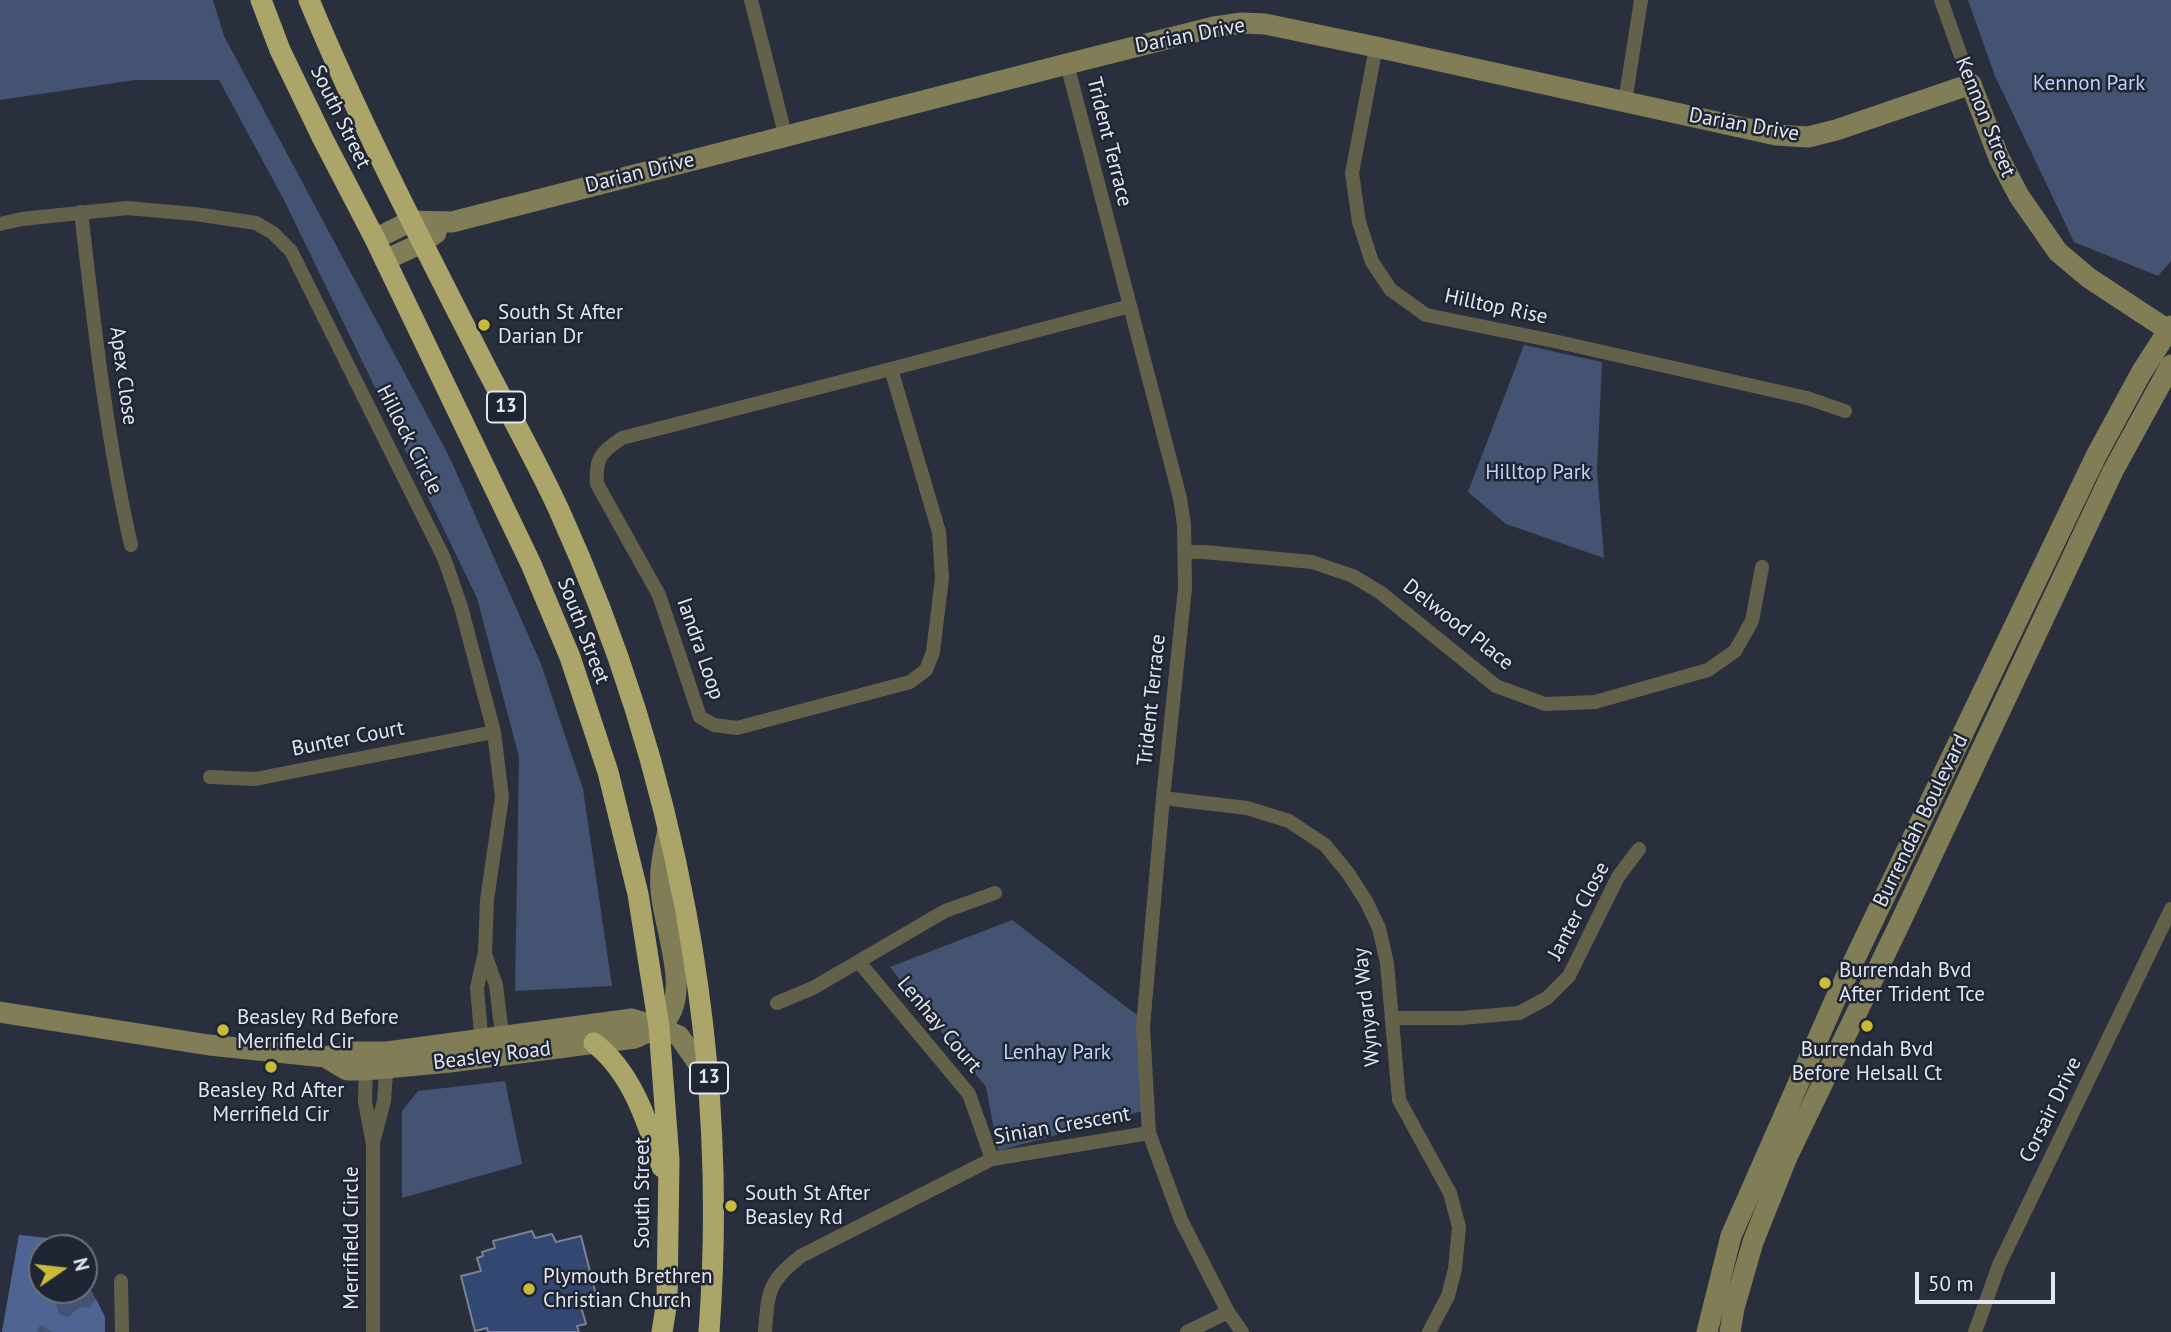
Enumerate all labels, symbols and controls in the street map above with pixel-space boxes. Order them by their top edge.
street label: Darian Drive [1133,13,1247,59]
street label: Kennon Street [1949,53,2021,181]
street label: South Street [304,61,376,173]
park label: Kennon Park [2033,71,2145,97]
street label: Trident Terrace [1081,75,1137,209]
street label: Darian Drive [1687,103,1801,147]
street label: Darian Drive [583,147,697,199]
street label: Hilltop Rise [1442,284,1550,330]
place label: South St After Darian Dr [498,300,623,350]
marker: South St After Darian Dr [476,317,492,333]
street label: Apex Close [104,325,142,427]
street label: Hillock Circle [371,381,447,499]
road number: 13 [487,392,525,422]
park label: Hilltop Park [1485,460,1591,486]
street label: South Street [551,574,615,688]
street label: Delwood Place [1398,574,1518,676]
street label: Iandra Loop [671,595,729,703]
street label: Trident Terrace [1133,633,1171,767]
street label: Bunter Court [290,716,406,762]
street label: Burrendah Boulevard [1868,731,1974,911]
street label: Janter Close [1543,858,1615,964]
street label: Wynyard Way [1348,946,1386,1068]
place label: Burrendah Bvd After Trident Tce [1839,958,1985,1008]
street label: Lenhay Court [891,972,987,1078]
marker: Burrendah Bvd After Trident Tce [1817,975,1833,991]
place label: Beasley Rd Before Merrifield Cir [237,1005,399,1055]
marker: Burrendah Bvd Before Helsall Ct [1859,1018,1875,1034]
marker: Beasley Rd Before Merrifield Cir [215,1022,231,1038]
street label: Beasley Road [432,1036,552,1076]
place label: Burrendah Bvd Before Helsall Ct [1792,1037,1942,1087]
park label: Lenhay Park [1003,1040,1111,1066]
street label: Corsair Drive [2015,1053,2087,1167]
marker: Beasley Rd After Merrifield Cir [263,1059,279,1075]
road number: 13 [690,1062,728,1094]
place label: Beasley Rd After Merrifield Cir [198,1078,344,1128]
street label: Sinian Crescent [992,1102,1132,1150]
street label: South Street [630,1137,656,1249]
street label: Merrifield Circle [339,1166,365,1310]
place label: South St After Beasley Rd [745,1181,870,1231]
marker: South St After Beasley Rd [723,1198,739,1214]
north arrow [28,1234,98,1304]
text: N [68,1255,95,1273]
scale bar [1919,1258,2059,1302]
place label: Plymouth Brethren Christian Church [543,1264,712,1314]
text: 50 m [1928,1270,1974,1297]
marker: Plymouth Brethren Christian Church [521,1281,537,1297]

